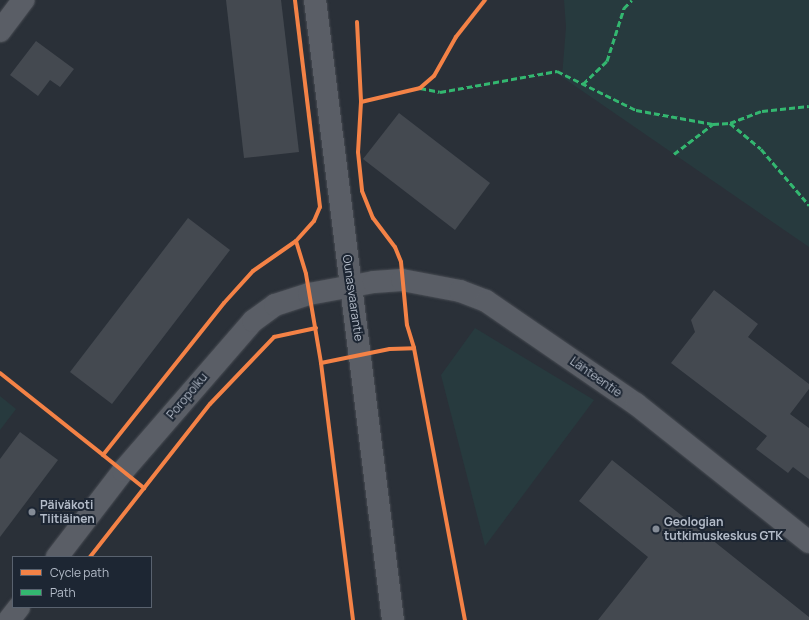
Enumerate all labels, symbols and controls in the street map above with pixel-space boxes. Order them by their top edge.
street label: Ounasvaarantie [340,254,366,342]
street label: Lähteentie [567,354,625,400]
street label: Poropolku [164,370,210,422]
place label: Päiväkoti Tiitiäinen [40,498,95,526]
marker: Päiväkoti Tiitiäinen [27,507,37,517]
place label: Geologian tutkimuskeskus GTK [664,515,783,543]
marker: Geologian tutkimuskeskus GTK [651,524,661,534]
legend [12,556,152,608]
text: Cycle path [50,564,109,581]
text: Path [50,584,76,601]

